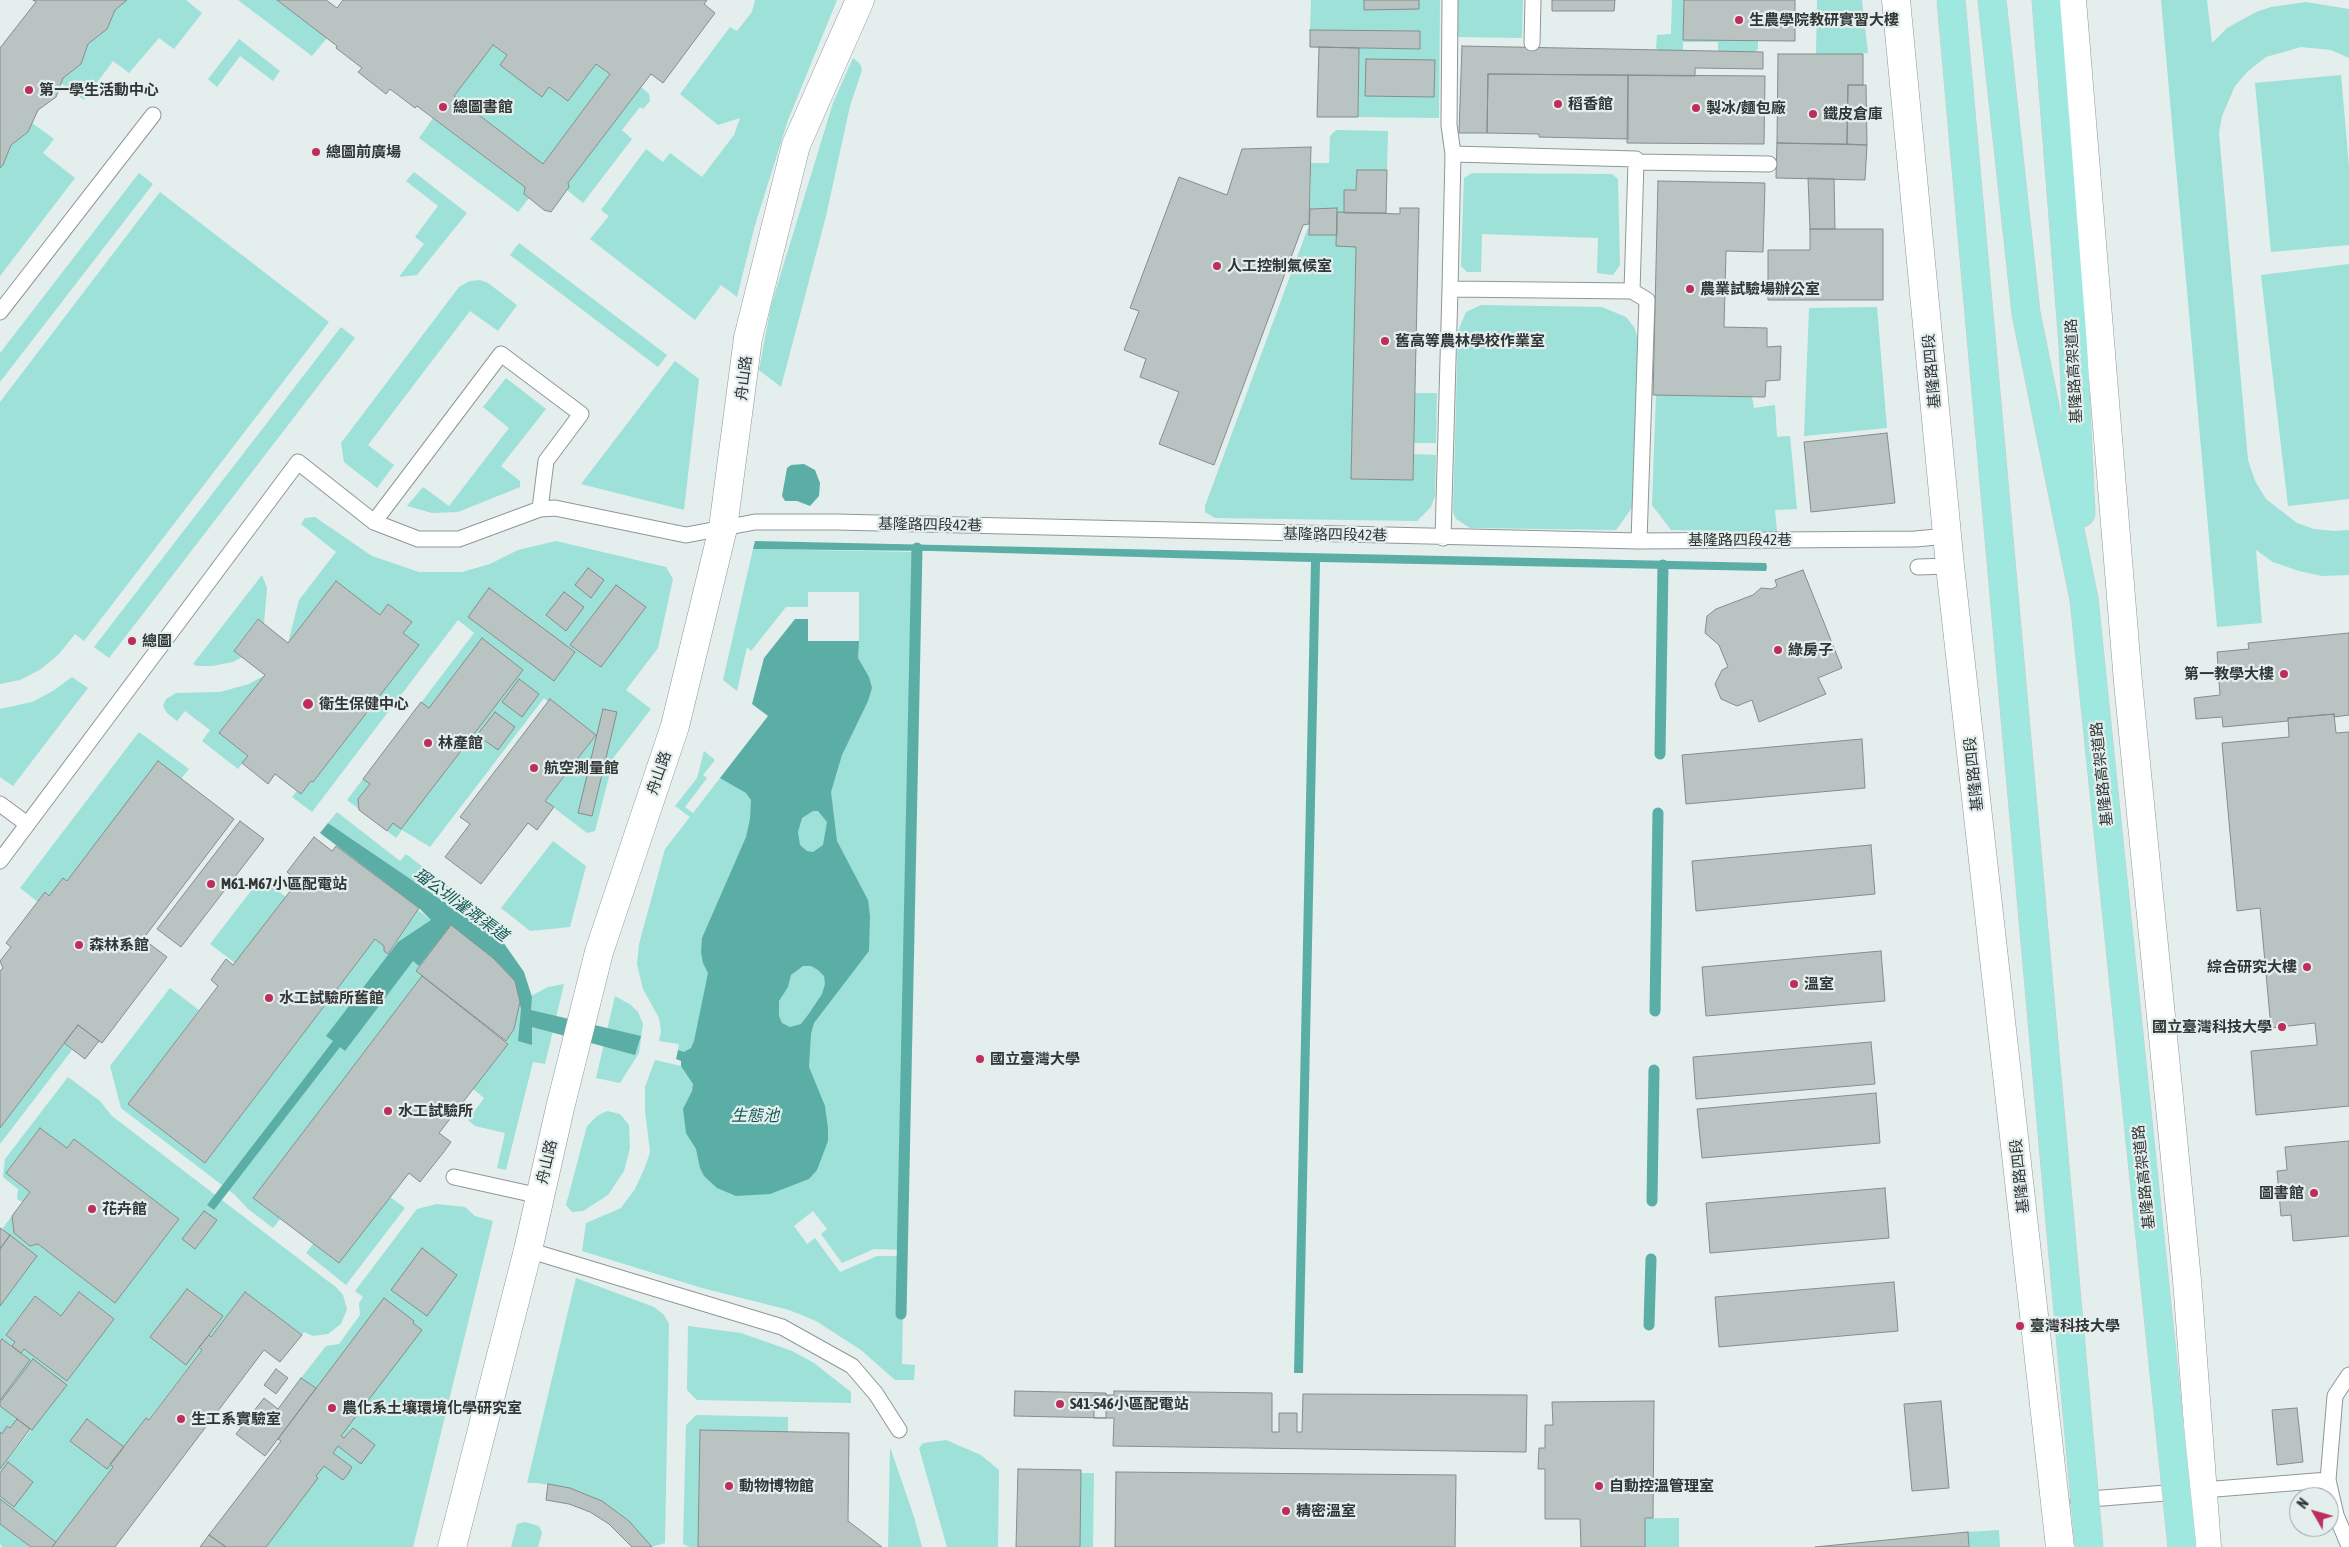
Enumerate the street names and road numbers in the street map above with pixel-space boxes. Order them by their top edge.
street label: 基隆路高架道路 [2062,318,2086,424]
street label: 基隆路四段 [1920,333,1944,409]
street label: 舟山路 [732,355,756,401]
street label: 基隆路四段42巷 [878,515,982,535]
street label: 基隆路四段42巷 [1283,525,1387,545]
street label: 基隆路四段42巷 [1688,531,1792,549]
street label: 基隆路高架道路 [2088,721,2116,827]
street label: 基隆路四段 [1961,736,1987,812]
street label: 舟山路 [643,749,675,797]
street label: 基隆路高架道路 [2130,1124,2158,1230]
street label: 舟山路 [533,1138,561,1186]
street label: 基隆路四段 [2007,1138,2033,1214]

